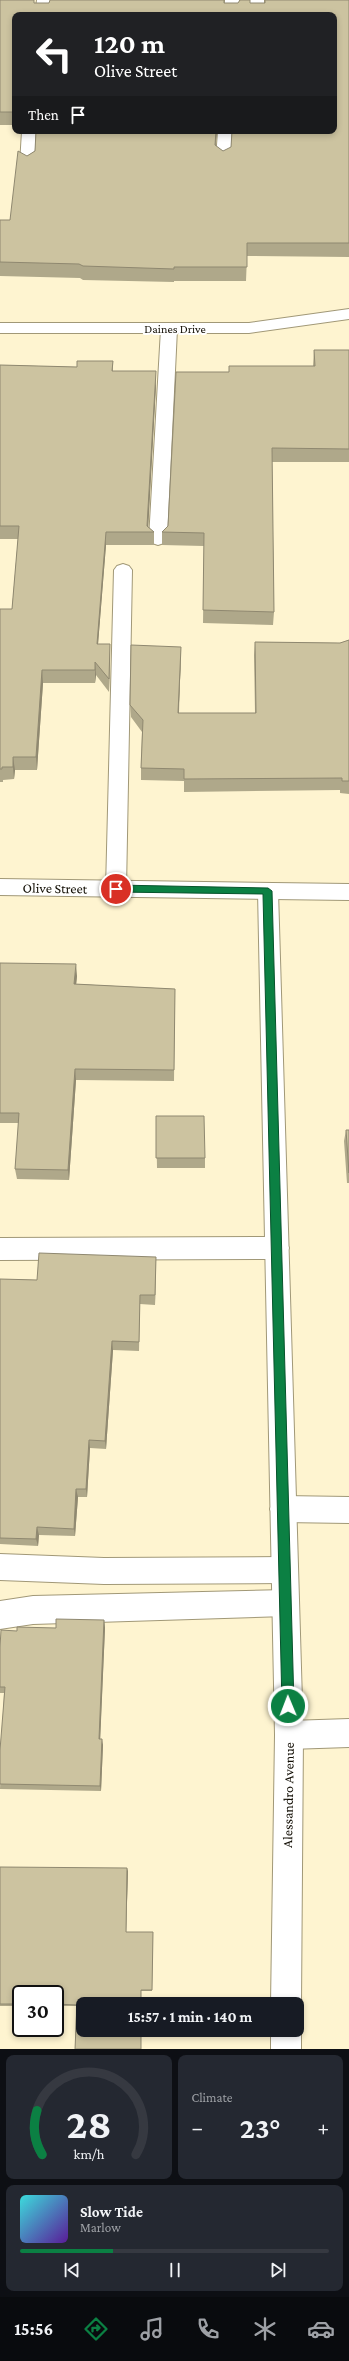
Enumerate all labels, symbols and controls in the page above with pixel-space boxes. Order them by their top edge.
icon: left [28,28,80,80]
text: 120 m [94,28,165,59]
text: Olive Street [94,61,177,81]
icon: arrive [67,104,89,126]
text: Then [28,107,59,123]
street label: Daines Drive [144,322,206,336]
pin [99,872,133,906]
icon: arrive [105,878,127,900]
street label: Olive Street [23,879,88,897]
position arrow [267,1685,309,1727]
street label: Alessandro Avenue [279,1742,297,1848]
speed limit sign: 30 [12,1985,64,2037]
text: 15:57 · 1 min · 140 m [128,2009,252,2025]
text: Climate [192,2090,232,2105]
text: 28 [66,2101,111,2147]
text: 23° [240,2111,281,2144]
text: − [192,2115,203,2140]
text: + [317,2115,329,2140]
text: km/h [73,2146,104,2162]
text: Slow Tide [80,2204,143,2220]
text: Marlow [80,2220,121,2235]
icon: previous [61,2259,83,2281]
icon: pause [164,2259,186,2281]
icon: next [267,2259,289,2281]
icon: directions [82,2315,110,2343]
icon: music [138,2315,166,2343]
icon: phone [194,2315,222,2343]
icon: climate [251,2315,279,2343]
icon: car [307,2315,335,2343]
text: 15:56 [14,2319,53,2339]

